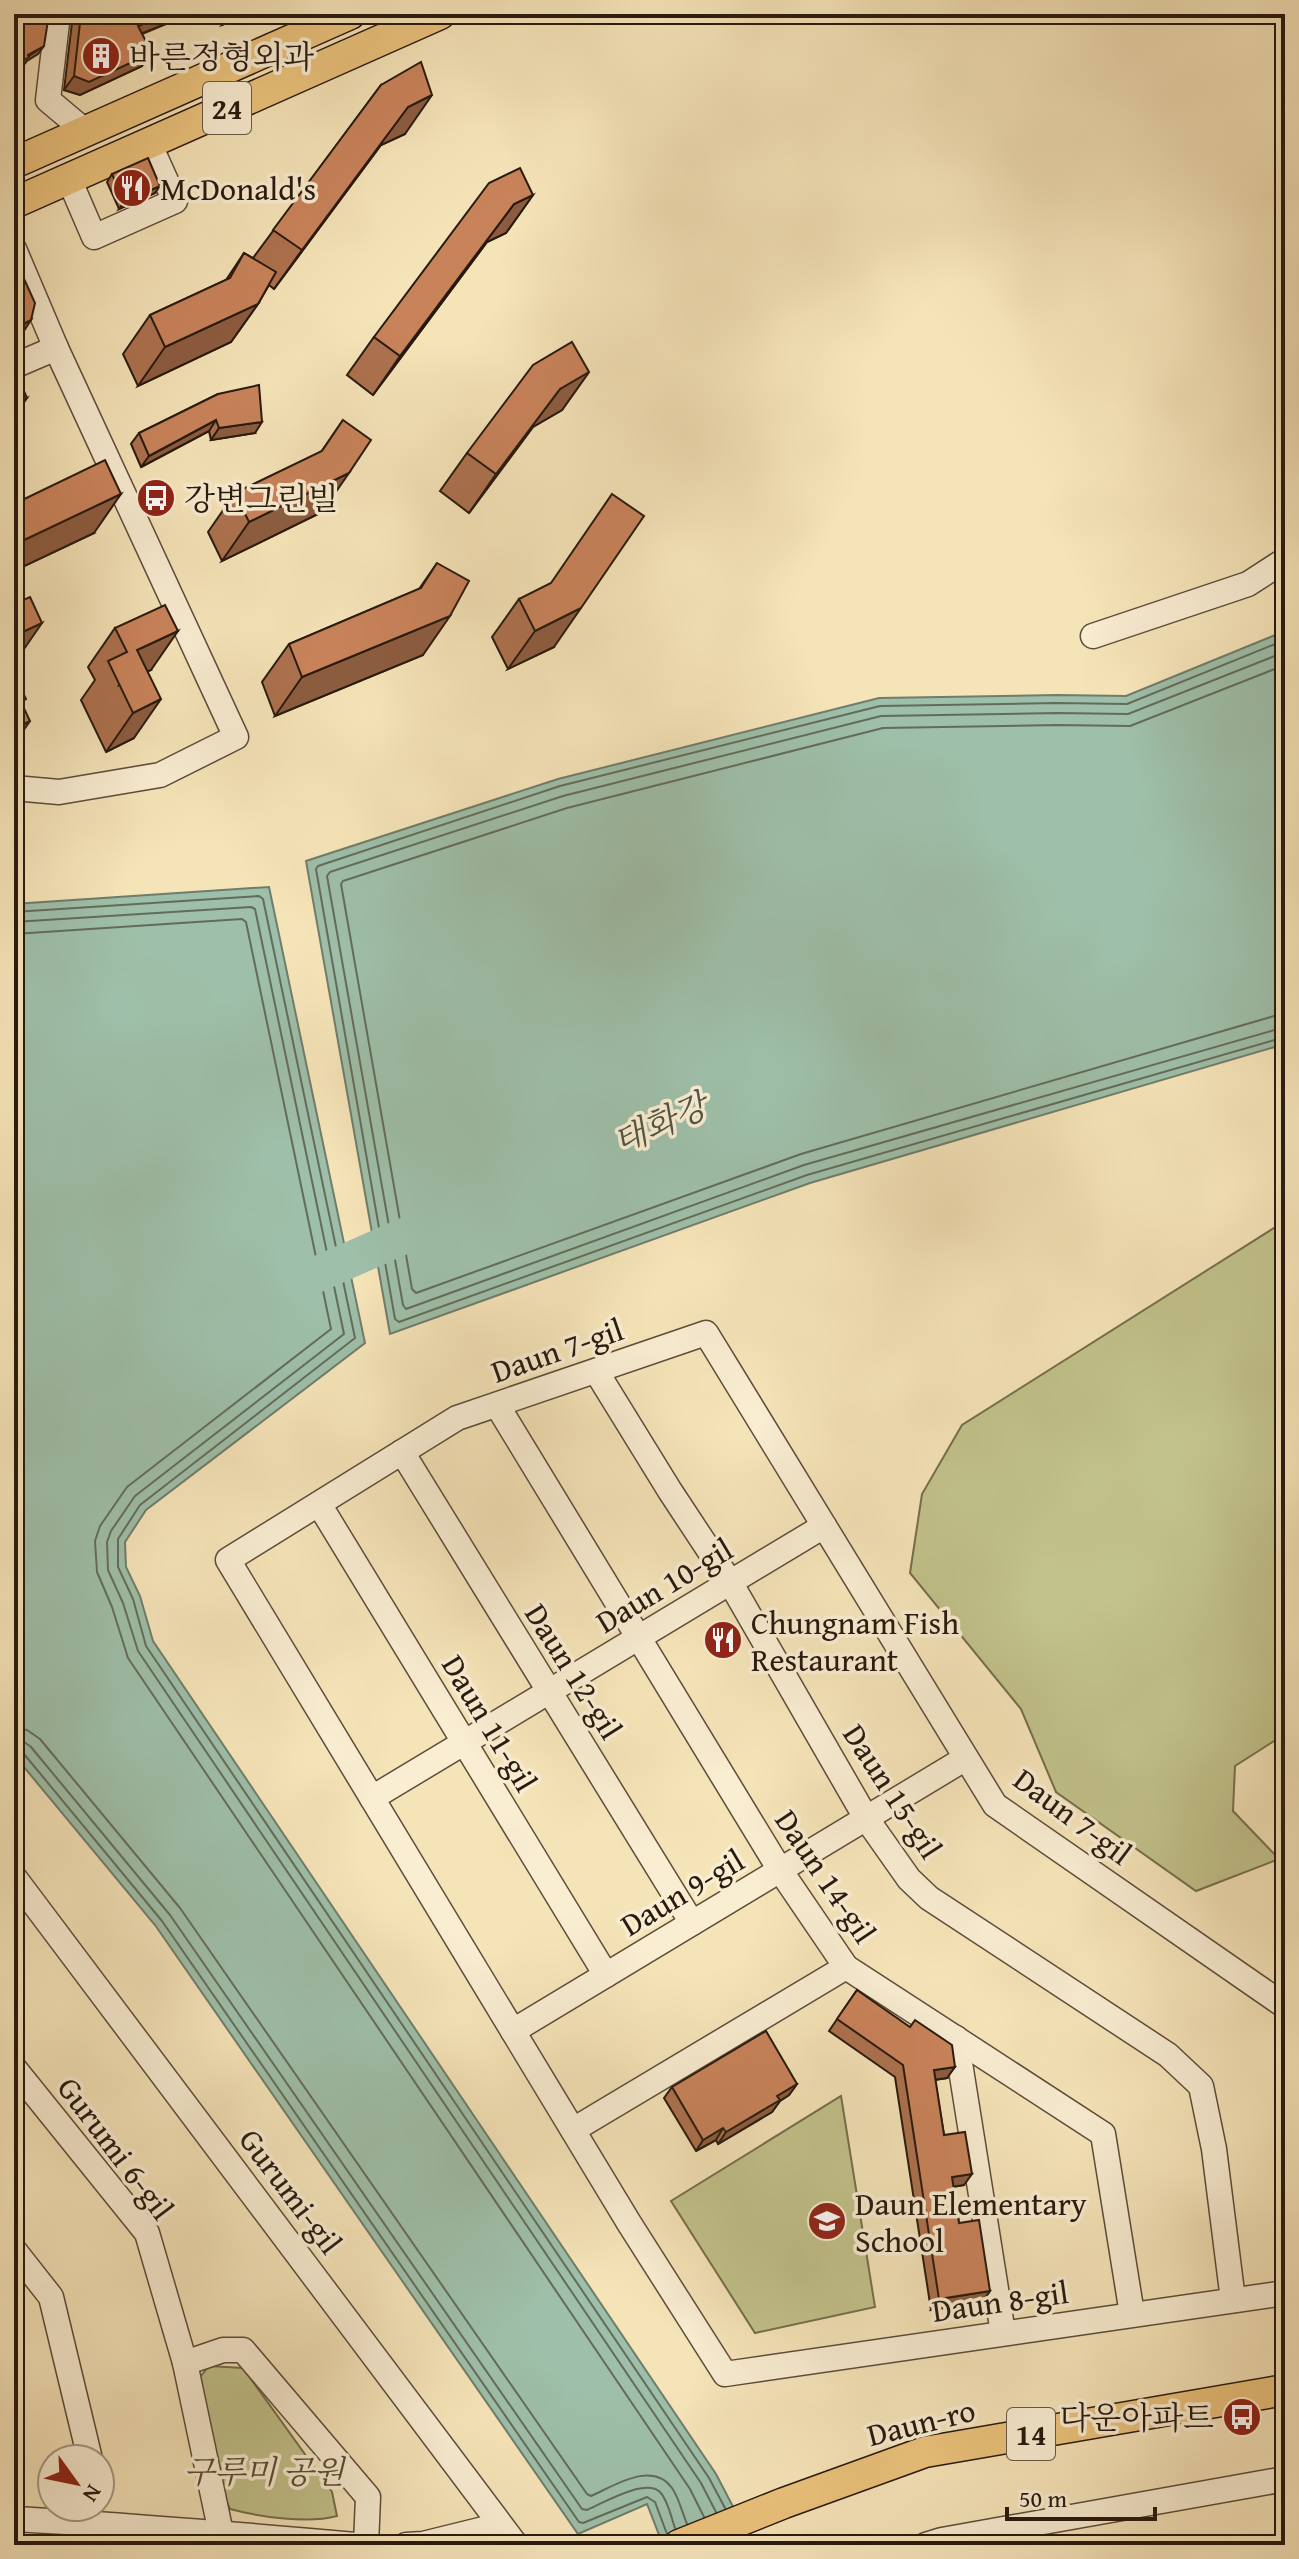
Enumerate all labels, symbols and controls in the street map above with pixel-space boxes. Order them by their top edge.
place label: 바른정형외과 [129,33,315,80]
building icon: 바른정형외과 [80,35,122,77]
road number: 24 [203,82,251,134]
place label: McDonald's [160,165,316,212]
restaurant icon: McDonald's [111,167,153,209]
place label: 강변그린빌 [184,475,339,522]
bus stop icon: 강변그린빌 [135,477,177,519]
water label: 태화강 [605,1078,720,1165]
street label: Daun 7-gil [484,1305,630,1395]
street label: Daun 10-gil [587,1526,742,1644]
street label: Daun 12-gil [514,1594,634,1748]
place label: Chungnam Fish Restaurant [751,1599,959,1683]
restaurant icon: Chungnam Fish Restaurant [702,1619,744,1661]
street label: Daun 11-gil [431,1646,549,1801]
street label: Daun 15-gil [832,1714,954,1868]
street label: Daun 7-gil [1004,1756,1142,1876]
street label: Daun 14-gil [764,1800,888,1952]
street label: Daun 9-gil [611,1837,753,1947]
street label: Gurumi 6-gil [46,2066,186,2230]
street label: Gurumi-gil [228,2118,354,2264]
place label: Daun Elementary School [855,2180,1087,2264]
school or university icon: Daun Elementary School [806,2200,848,2242]
street label: Daun 8-gil [929,2268,1071,2334]
street label: Daun-ro [862,2386,980,2458]
place label: 다운아파트 [1059,2394,1214,2441]
bus stop icon: 다운아파트 [1221,2396,1263,2438]
road number: 14 [1007,2408,1055,2460]
north arrow [36,2443,116,2523]
park label: 구루미 공원 [184,2448,347,2495]
scale bar [1007,2471,1155,2521]
text: N [75,2479,110,2509]
text: 50 m [1019,2481,1067,2516]

